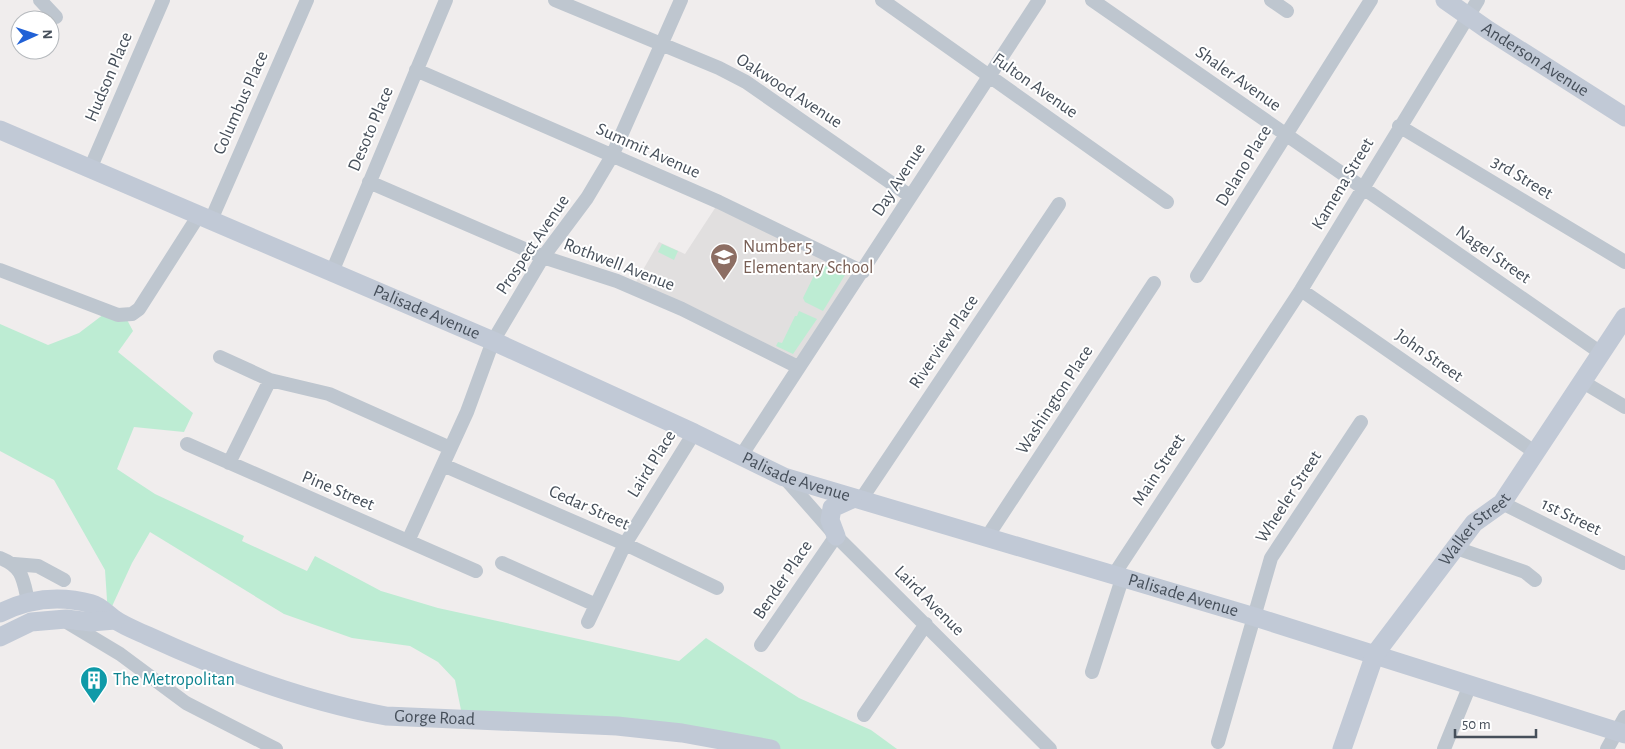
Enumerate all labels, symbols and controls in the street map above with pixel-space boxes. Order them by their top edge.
north arrow [10,10,60,60]
street label: Anderson Avenue [1478,19,1592,100]
text: N [40,29,54,40]
street label: Hudson Place [82,30,136,124]
street label: Shaler Avenue [1192,43,1284,115]
street label: Columbus Place [210,49,272,157]
street label: Oakwood Avenue [733,50,845,132]
street label: Fulton Avenue [989,50,1081,122]
street label: Desoto Place [345,84,397,174]
street label: Summit Avenue [593,120,703,182]
street label: Delano Place [1213,122,1275,210]
street label: Kamena Street [1309,135,1377,233]
street label: Day Avenue [869,140,929,220]
street label: 3rd Street [1488,153,1556,203]
street label: Prospect Avenue [493,192,573,298]
street label: Nagel Street [1452,223,1534,287]
street label: Rothwell Avenue [561,236,677,294]
place label: Number 5 Elementary School [743,238,874,277]
school or university icon: Number 5 Elementary School [709,242,739,281]
street label: Palisade Avenue [371,282,483,343]
street label: Riverview Place [906,292,982,392]
street label: John Street [1392,326,1466,386]
street label: Washington Place [1013,342,1097,458]
street label: Laird Place [624,427,680,501]
street label: Main Street [1129,431,1189,509]
street label: Wheeler Street [1253,448,1325,546]
street label: Palisade Avenue [739,449,852,505]
street label: Pine Street [299,468,377,514]
street label: Cedar Street [546,482,632,534]
street label: Walker Street [1436,490,1515,569]
street label: 1st Street [1538,495,1604,539]
street label: Bender Place [750,537,816,623]
street label: Laird Avenue [891,563,967,639]
street label: Palisade Avenue [1126,571,1241,621]
building icon: The Metropolitan [79,665,109,704]
place label: The Metropolitan [113,671,235,689]
scale bar [1455,706,1536,738]
street label: Gorge Road [394,707,475,729]
text: 50 m [1462,717,1491,732]

